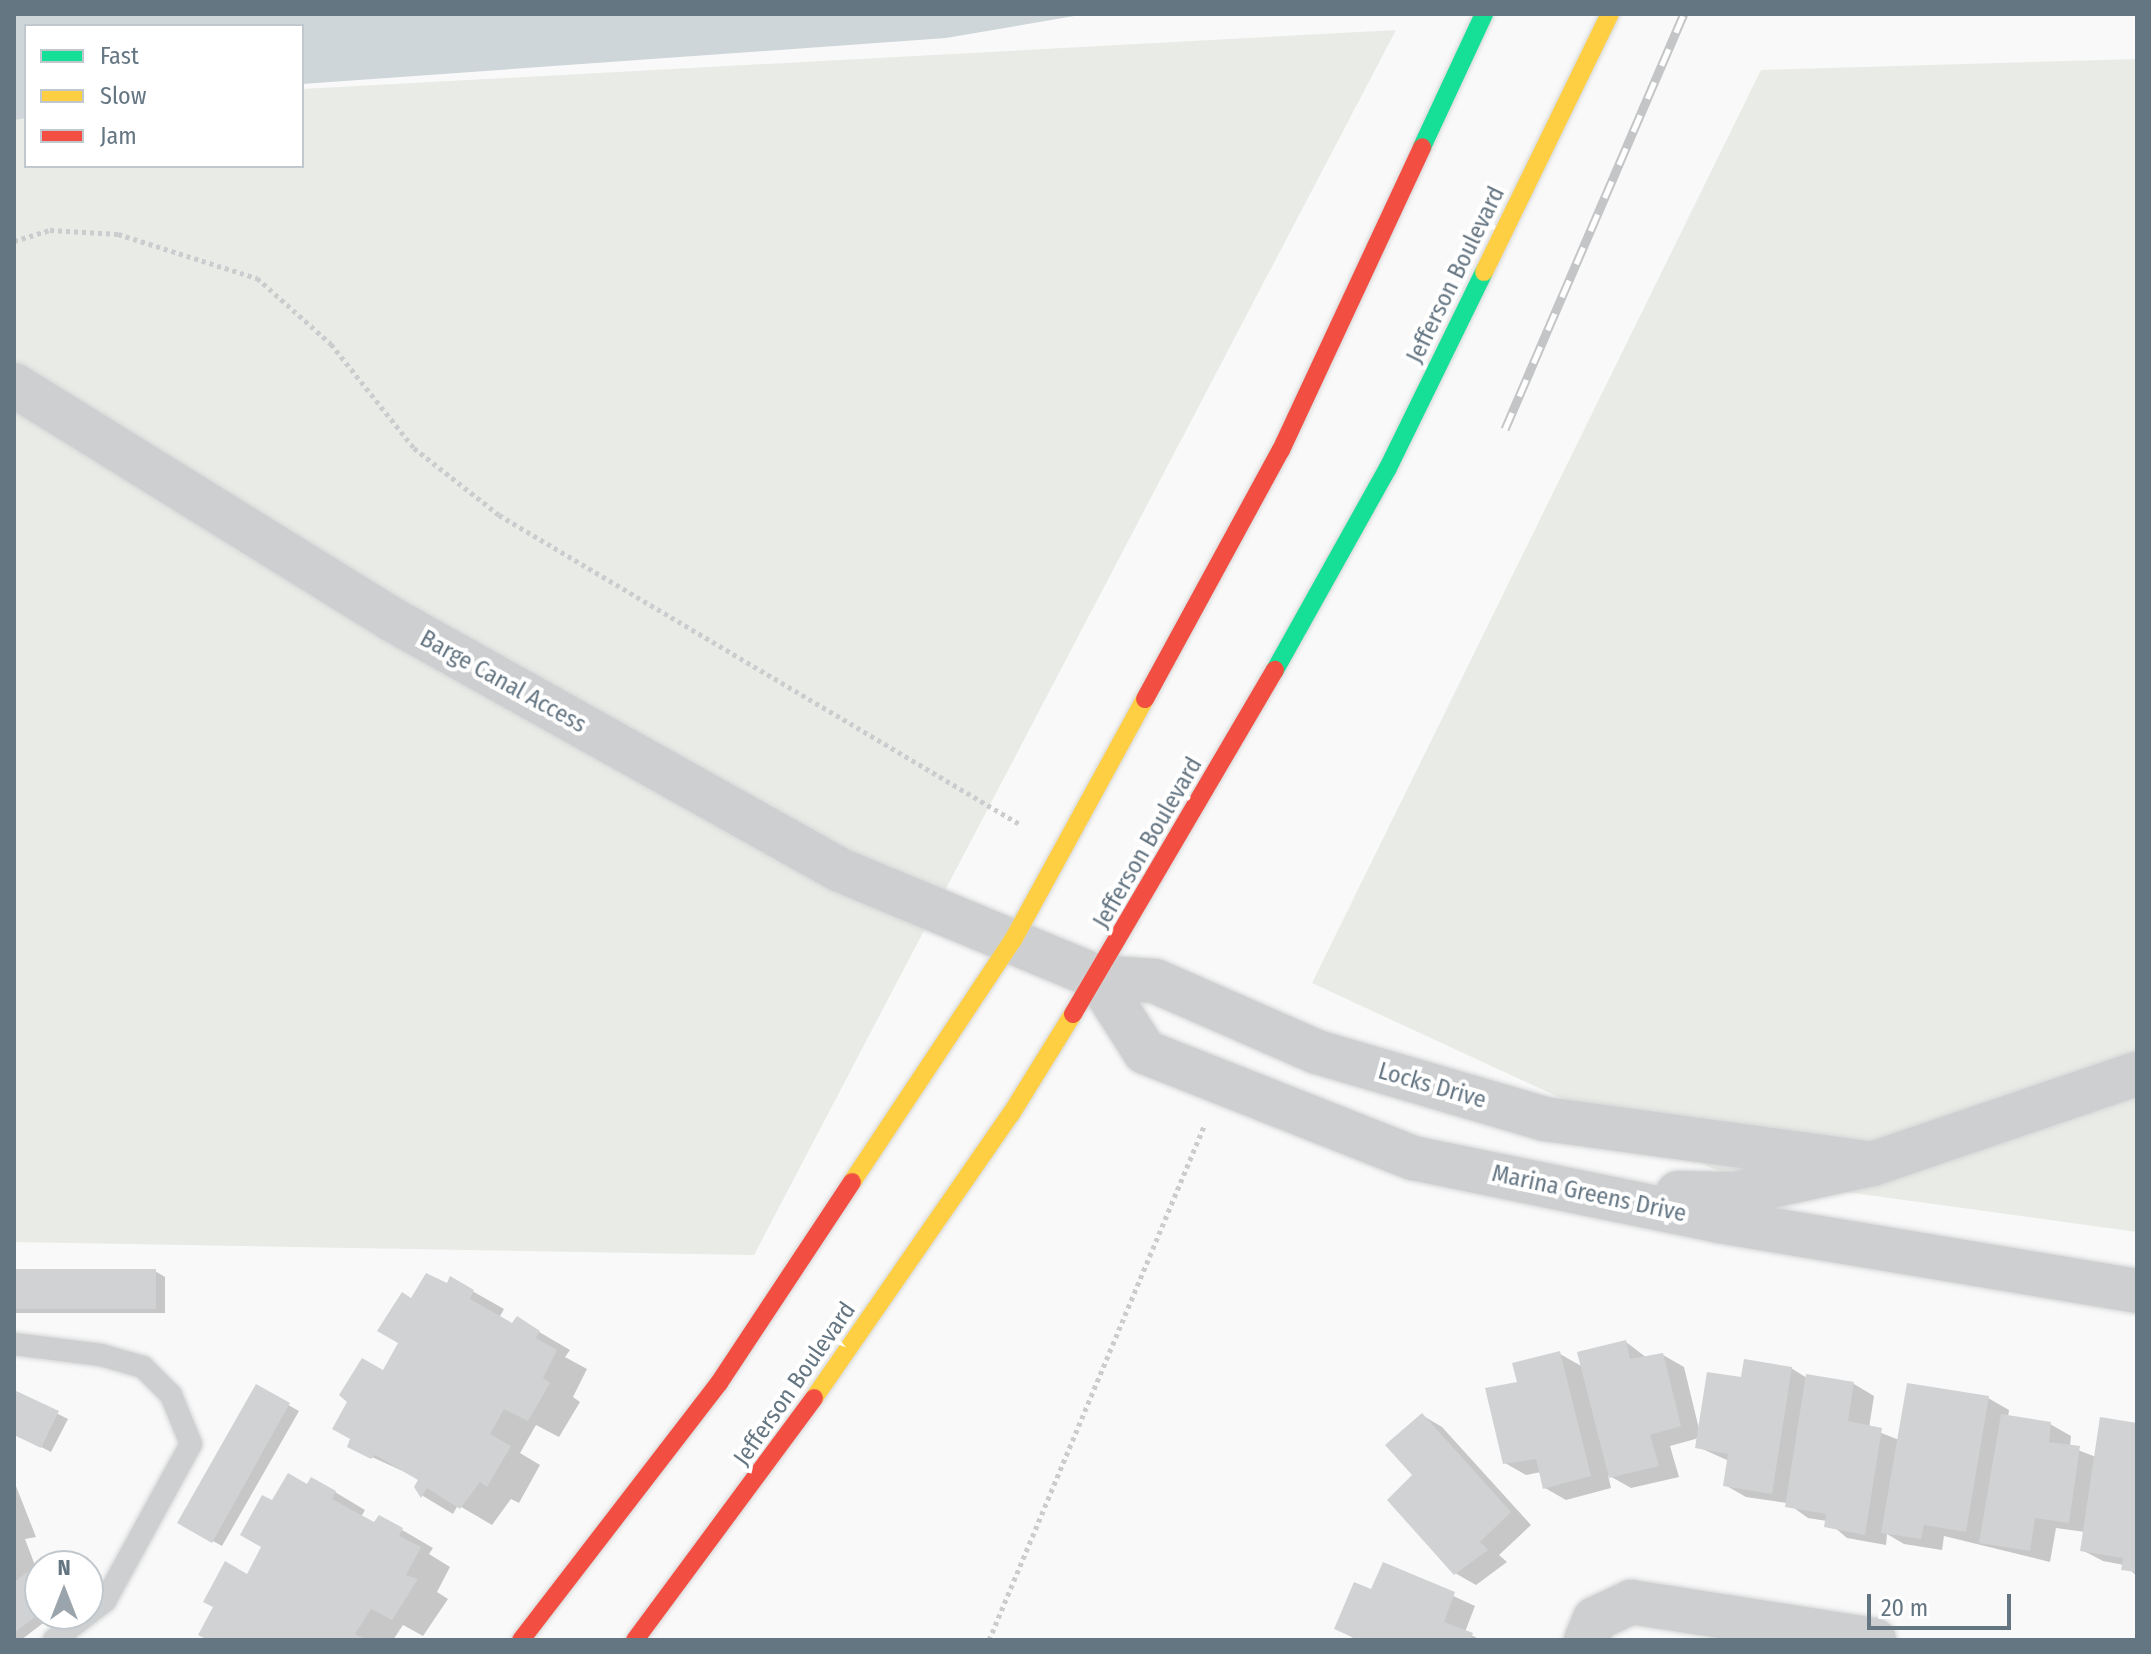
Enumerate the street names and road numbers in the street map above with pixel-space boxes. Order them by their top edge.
street label: Jefferson Boulevard [1401,182,1511,368]
street label: Barge Canal Access [415,624,591,740]
street label: Jefferson Boulevard [1087,752,1209,934]
street label: Locks Drive [1375,1057,1489,1115]
street label: Marina Greens Drive [1489,1159,1689,1229]
street label: Jefferson Boulevard [728,1297,862,1471]

